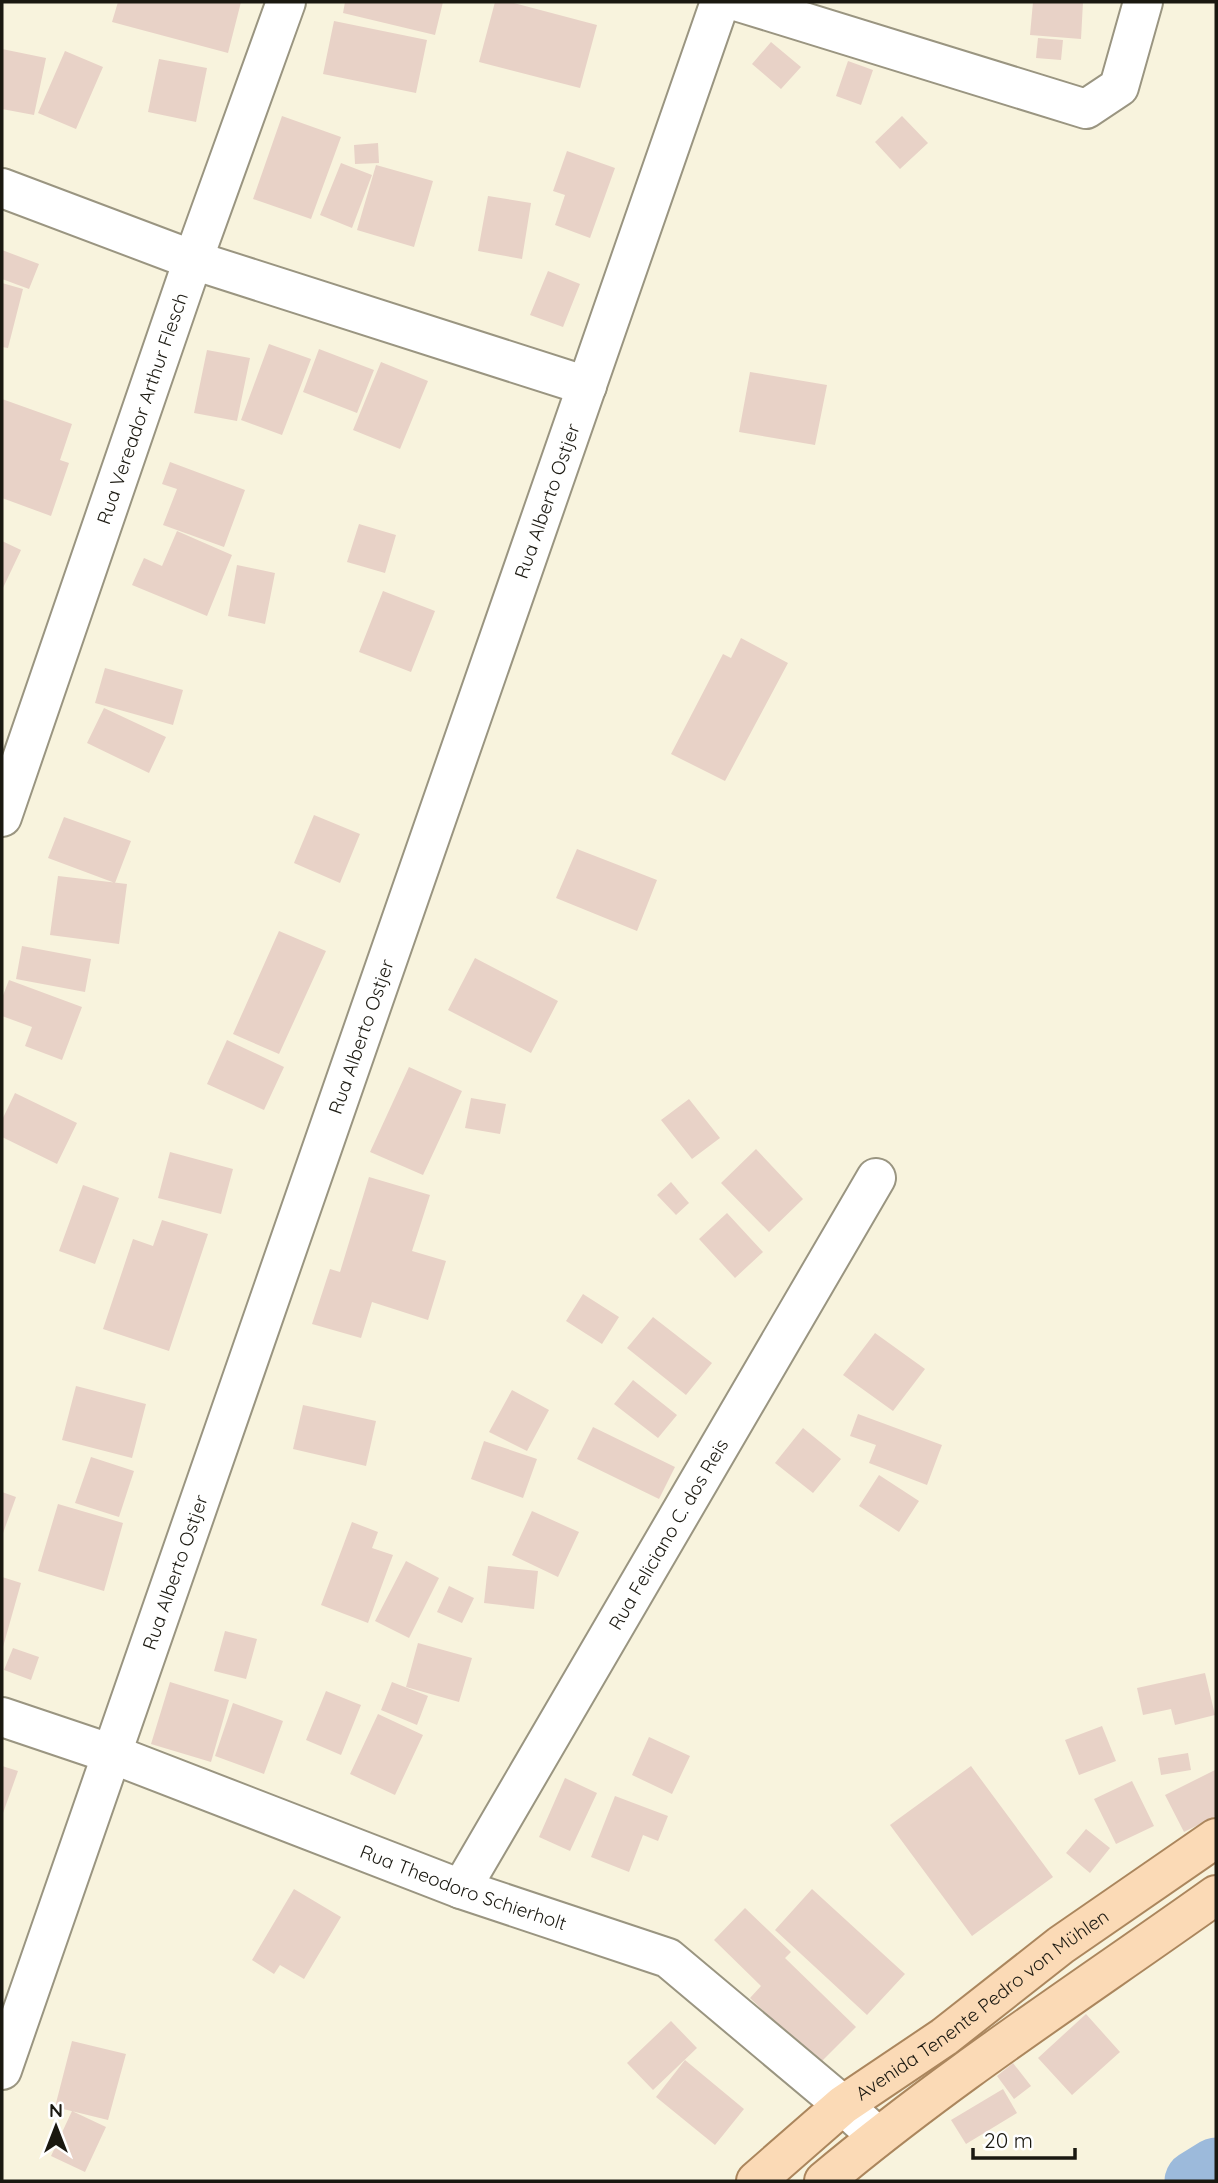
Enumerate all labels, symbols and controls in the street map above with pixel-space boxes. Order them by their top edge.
street label: Rua Vereador Arthur Flesch [91,289,193,527]
street label: Rua Alberto Ostjer [509,420,585,582]
street label: Rua Alberto Ostjer [323,955,399,1117]
street label: Rua Feliciano C. dos Reis [603,1434,733,1634]
street label: Rua Alberto Ostjer [137,1491,213,1653]
street label: Rua Theodoro Schierholt [357,1839,570,1935]
street label: Avenida Tenente Pedro von Mühlen [851,1904,1113,2105]
north arrow [21,2092,91,2162]
text: N [49,2098,63,2122]
scale bar [973,2116,1074,2160]
text: 20 m [984,2127,1033,2153]

